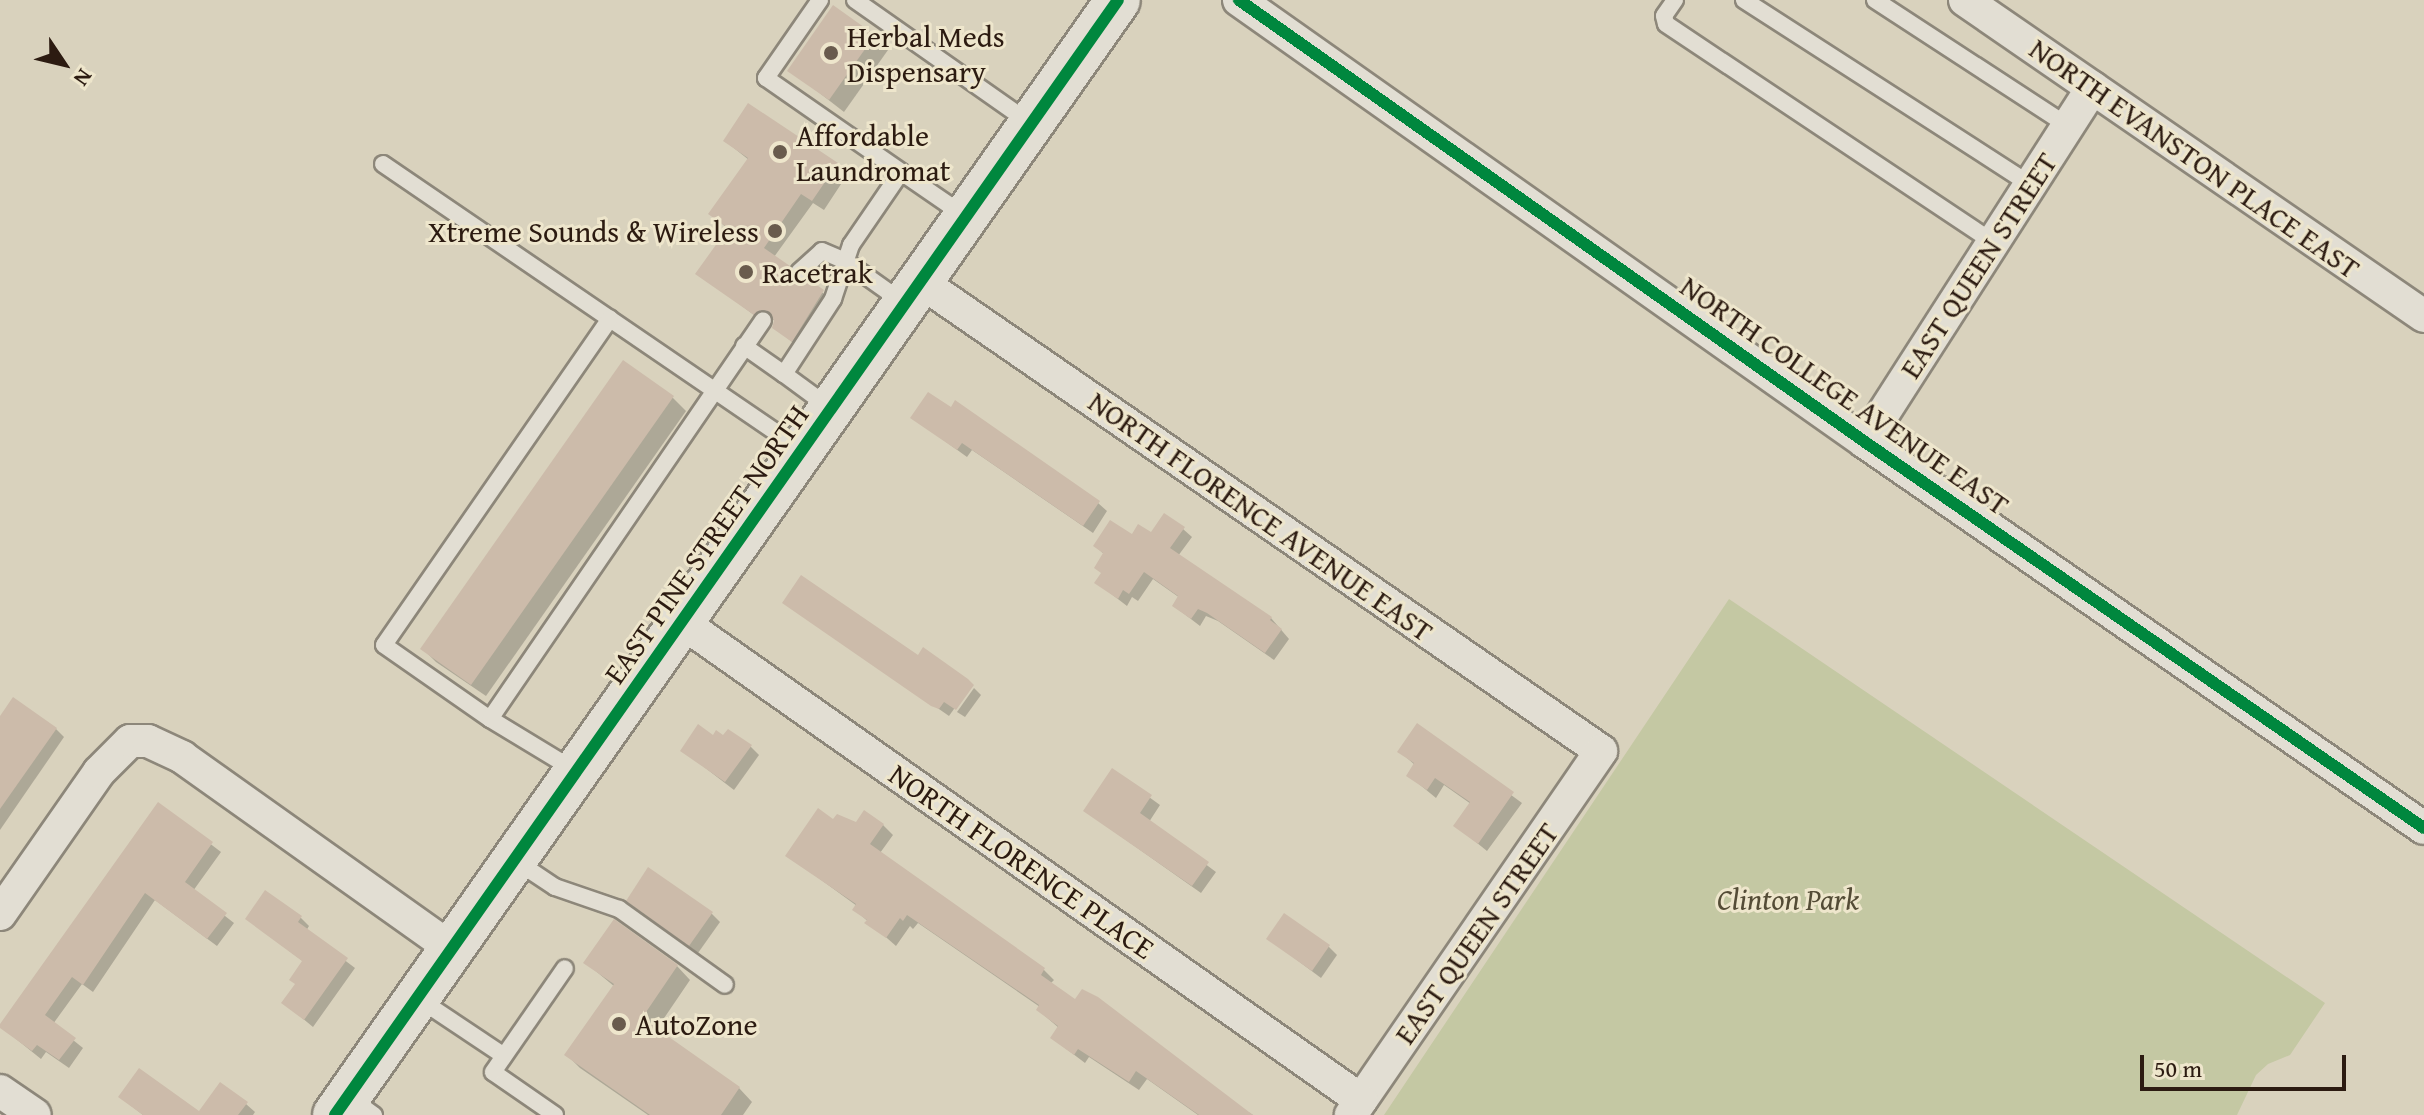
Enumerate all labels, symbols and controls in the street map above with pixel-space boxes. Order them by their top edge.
place label: Herbal Meds Dispensary [847,18,1005,88]
north arrow [24,24,104,104]
street label: NORTH EVANSTON PLACE EAST [2023,30,2367,286]
marker: Herbal Meds Dispensary [822,44,840,62]
text: N [66,63,101,93]
place label: Affordable Laundromat [796,117,950,188]
marker: Affordable Laundromat [771,143,789,161]
street label: EAST QUEEN STREET [1892,145,2064,385]
place label: Xtreme Sounds & Wireless [428,213,759,249]
marker: Xtreme Sounds & Wireless [766,222,784,240]
place label: Racetrak [762,254,873,290]
marker: Racetrak [737,263,755,281]
street label: NORTH COLLEGE AVENUE EAST [1674,268,2016,522]
street label: NORTH FLORENCE AVENUE EAST [1082,383,1440,649]
street label: EAST PINE STREET NORTH [596,398,816,690]
street label: NORTH FLORENCE PLACE [882,756,1162,966]
street label: EAST QUEEN STREET [1386,815,1566,1051]
park label: Clinton Park [1717,881,1859,917]
place label: AutoZone [635,1006,757,1042]
marker: AutoZone [610,1015,628,1033]
scale bar [2144,1039,2350,1089]
text: 50 m [2154,1051,2202,1086]

